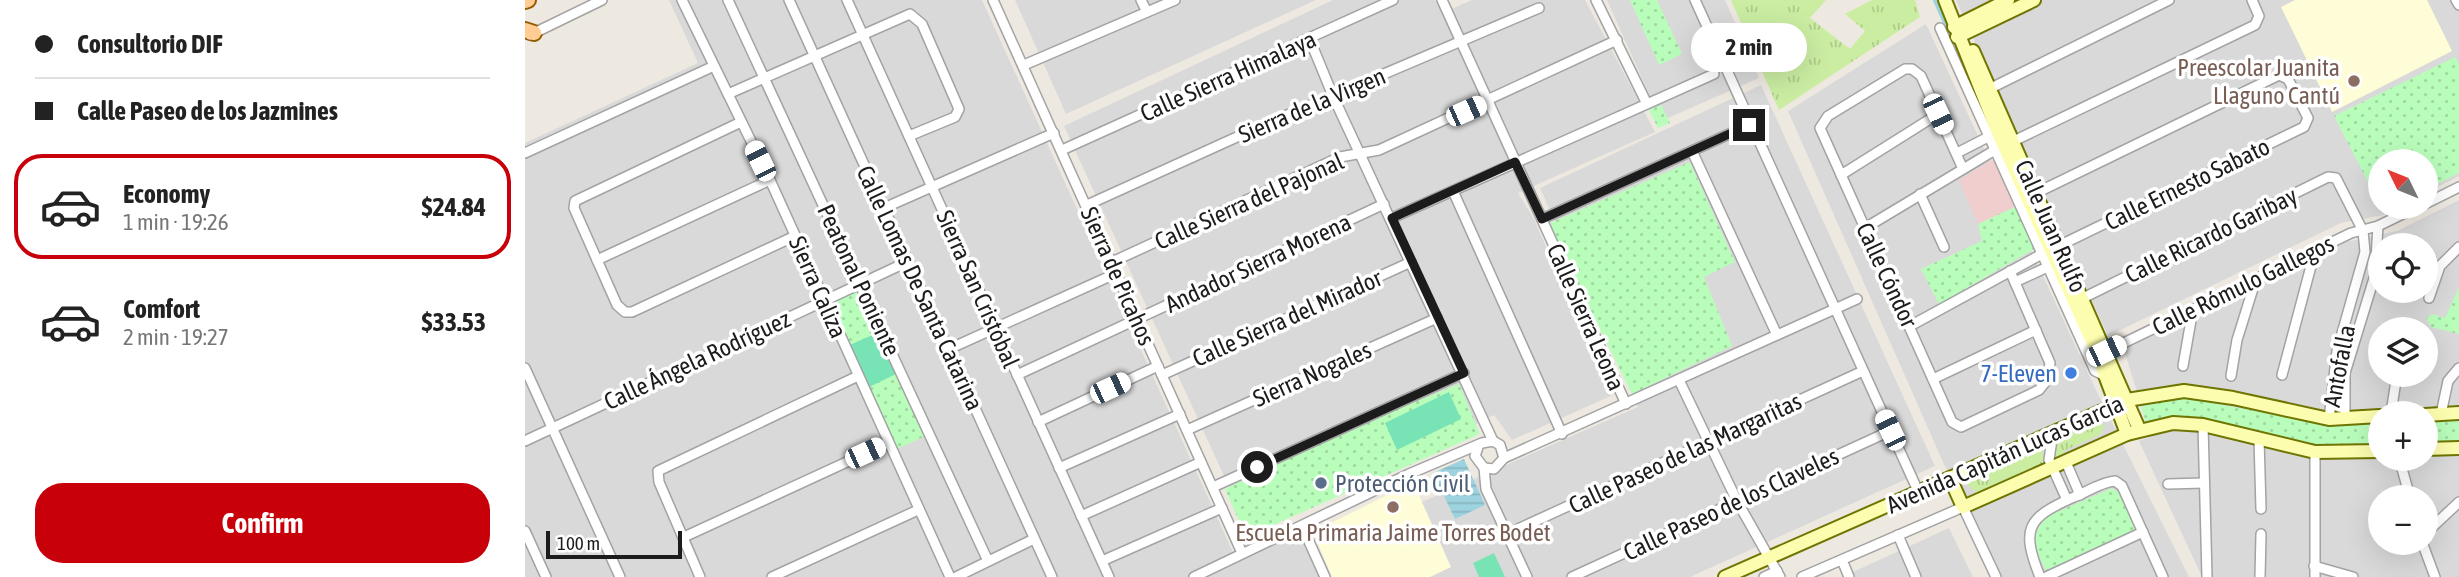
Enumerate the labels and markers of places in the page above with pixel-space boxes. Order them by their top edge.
place label: Preescolar Juanita Llaguno Cantú [2177,54,2340,109]
marker: Preescolar Juanita Llaguno Cantú [2346,73,2362,89]
place label: 7-Eleven [1981,360,2057,387]
marker: 7-Eleven [2063,365,2079,381]
place label: Protección Civil [1335,470,1471,497]
marker: Protección Civil [1313,475,1329,491]
marker: Escuela Primaria Jaime Torres Bodet [1385,499,1401,515]
place label: Escuela Primaria Jaime Torres Bodet [1235,519,1551,546]

